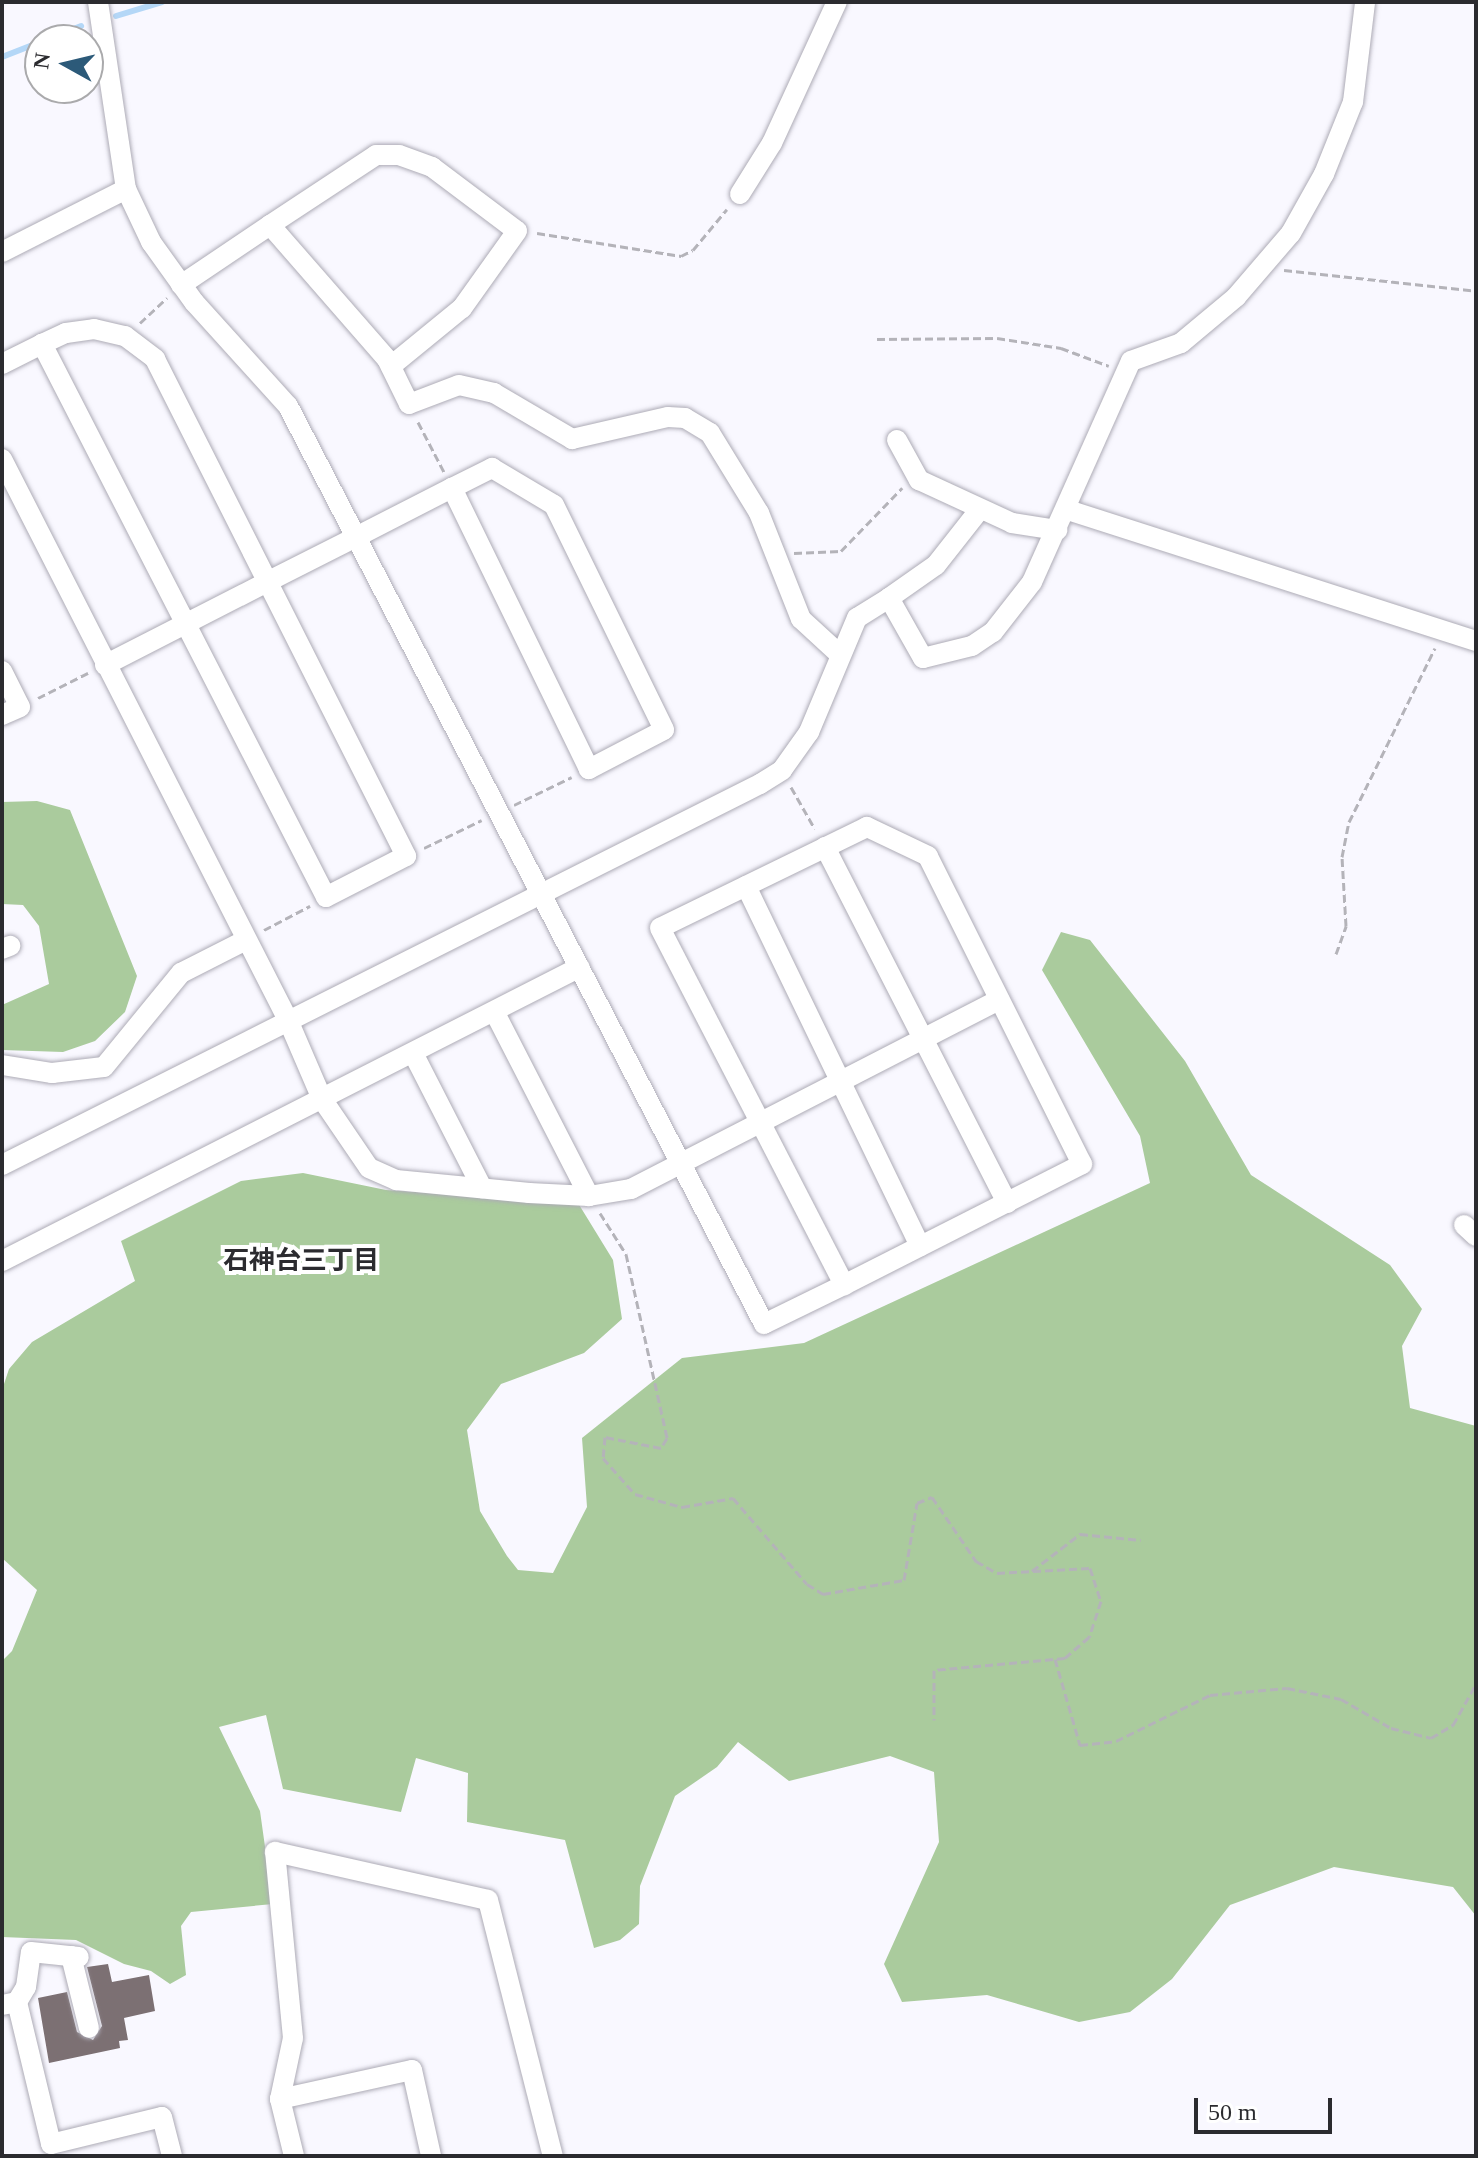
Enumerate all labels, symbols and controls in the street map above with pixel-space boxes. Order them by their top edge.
north arrow [24,24,104,104]
text: N [28,51,55,70]
district label: 石神台三丁目 [223,1245,379,1277]
scale bar [1198,2082,1336,2132]
text: 50 m [1208,2099,1257,2125]

